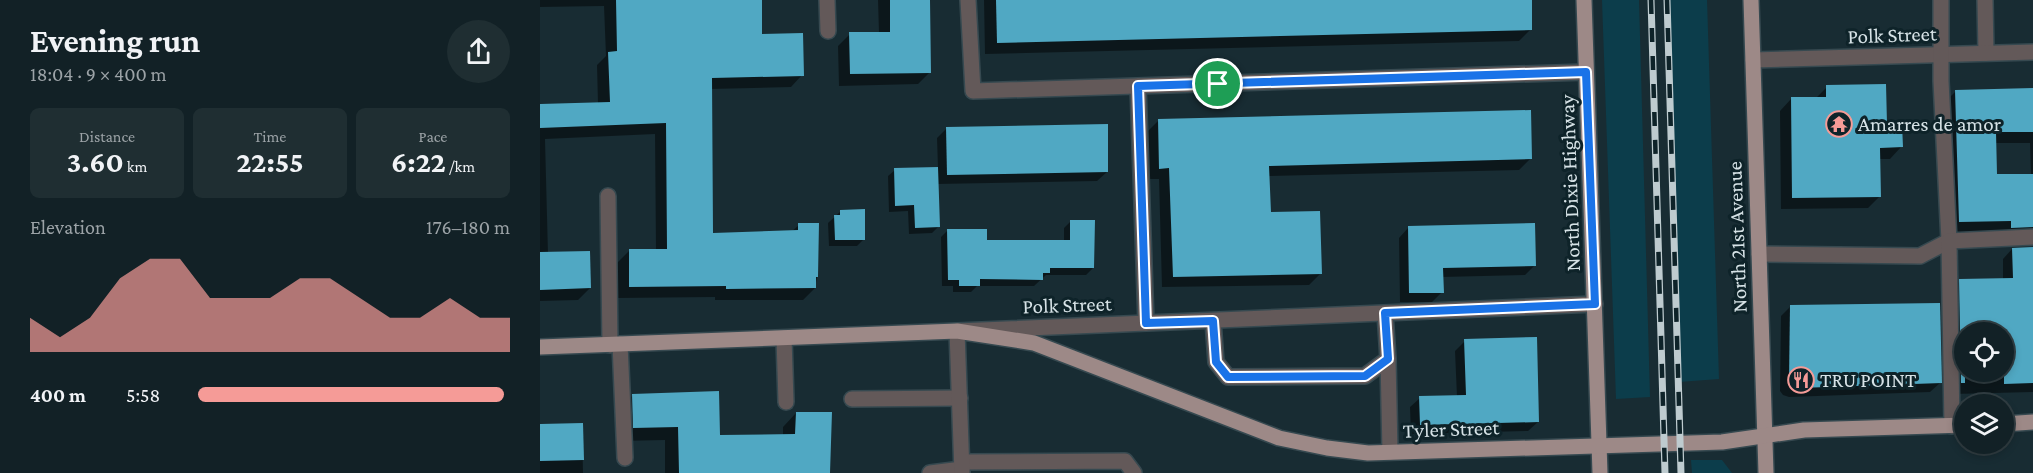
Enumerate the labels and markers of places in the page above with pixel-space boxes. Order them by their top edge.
pin [1192,58,1243,109]
temple icon: Amarres de amor [1824,109,1854,139]
place label: Amarres de amor [1858,112,2002,136]
restaurant icon: TRU POINT [1786,365,1816,395]
place label: TRU POINT [1820,368,1917,392]

